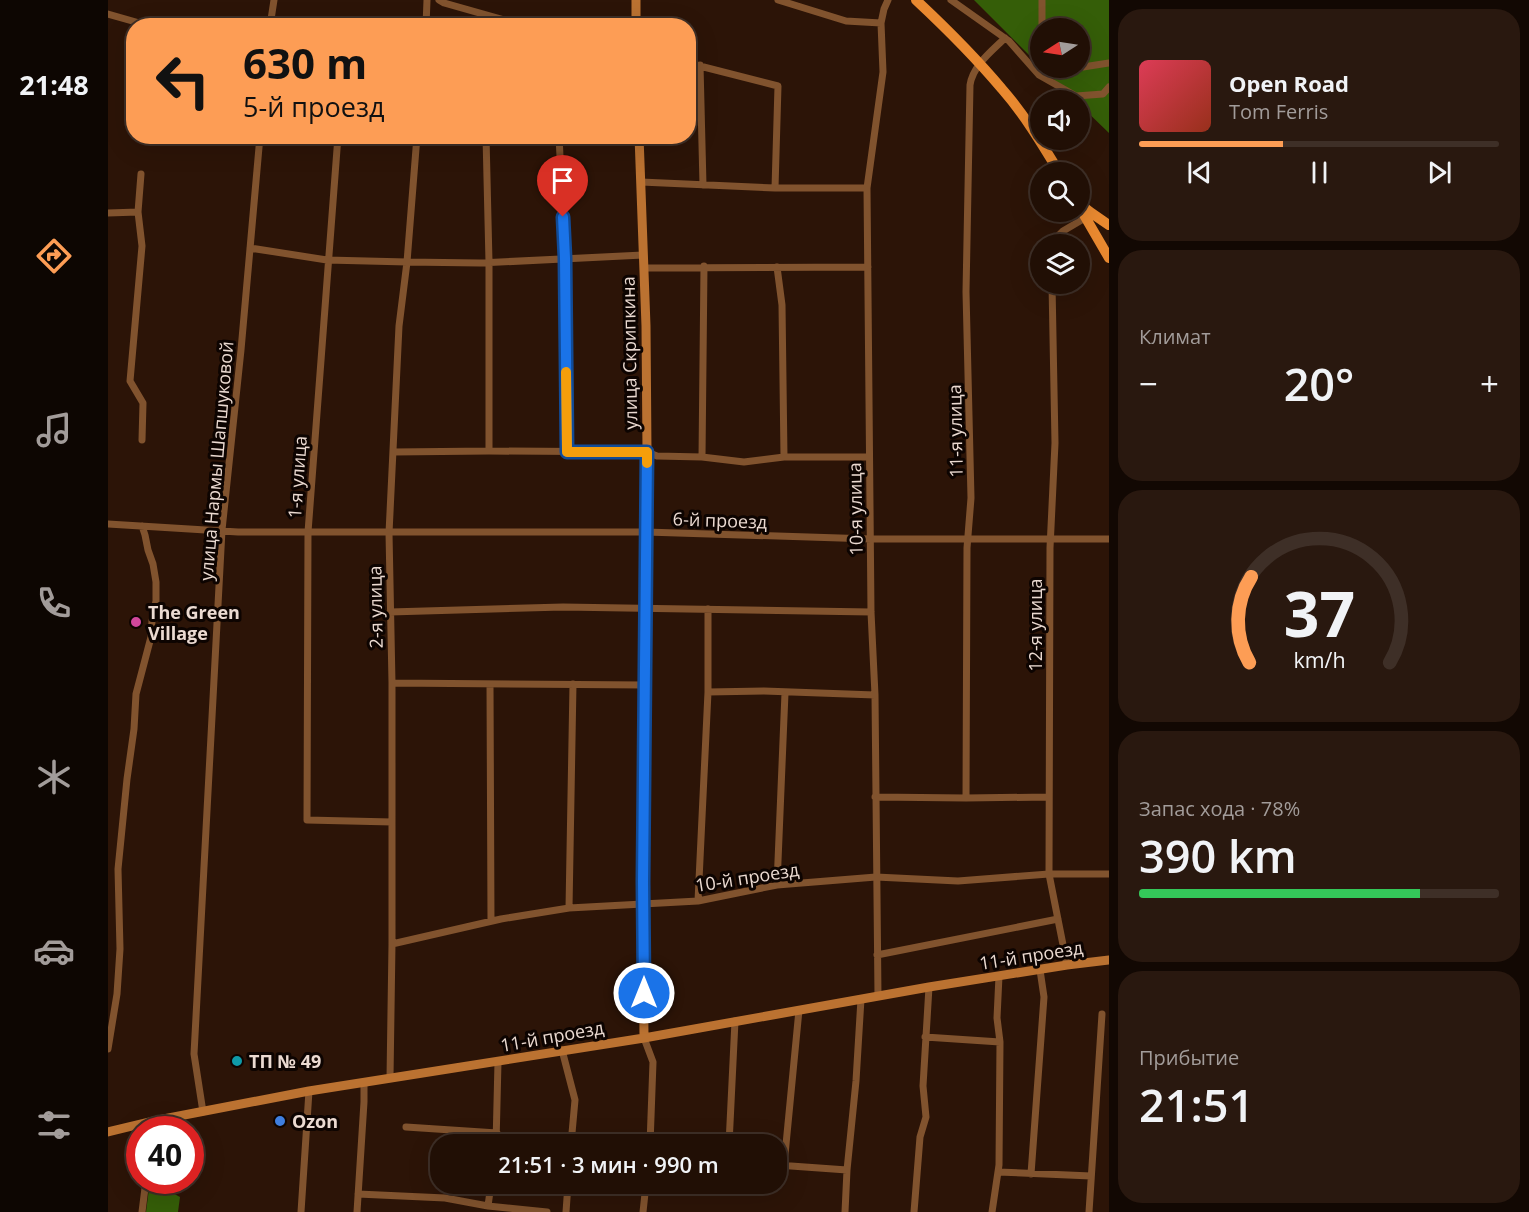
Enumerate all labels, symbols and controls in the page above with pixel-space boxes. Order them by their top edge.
north arrow [1030,18,1090,78]
map controls [1030,18,1090,294]
text: 630 m [243,34,367,91]
icon: left [144,42,222,120]
text: 21:48 [19,66,89,103]
text: Open Road [1229,68,1349,98]
text: 5-й проезд [243,88,385,125]
button: sound [1030,90,1090,150]
text: Tom Ferris [1229,98,1328,125]
pin [537,155,588,217]
icon: previous [1183,156,1216,189]
icon: pause [1303,156,1336,189]
icon: next [1423,156,1456,189]
button: search [1030,162,1090,222]
icon: arrive [546,164,579,197]
button: layers [1030,234,1090,294]
icon: directions [33,235,75,277]
street label: улица Скрипкина [616,276,642,430]
text: Климат [1139,323,1211,350]
street label: улица Нармы Шапшуковой [194,340,238,582]
text: 20° [1284,353,1354,414]
text: − [1139,361,1158,406]
text: + [1480,361,1499,406]
street label: 11-я улица [942,384,968,478]
icon: music [33,409,75,451]
street label: 1-я улица [282,435,312,519]
street label: 10-я улица [842,462,868,556]
street label: 6-й проезд [672,506,768,534]
street label: 2-я улица [362,565,388,649]
text: 37 [1283,570,1355,655]
street label: 12-я улица [1023,578,1047,672]
icon: phone [33,582,75,624]
place label: The Green Village [148,600,240,645]
marker: The Green Village [129,615,143,629]
text: km/h [1293,645,1345,674]
icon: climate [33,756,75,798]
text: Запас хода · 78% [1139,795,1300,822]
text: 390 km [1139,825,1297,886]
street label: 10-й проезд [693,857,801,897]
icon: car [33,930,75,972]
street label: 11-й проезд [977,935,1085,975]
position arrow [612,961,676,1025]
street label: 11-й проезд [498,1015,606,1057]
text: Прибытие [1139,1044,1239,1071]
place label: ТП № 49 [249,1049,321,1073]
marker: ТП № 49 [230,1054,244,1068]
text: 21:51 [1139,1074,1254,1135]
icon: filters [33,1104,75,1146]
place label: Ozon [292,1109,338,1133]
marker: Ozon [273,1114,287,1128]
speed limit sign: 40 [126,1116,204,1194]
text: 21:51 · 3 мин · 990 m [498,1149,719,1179]

